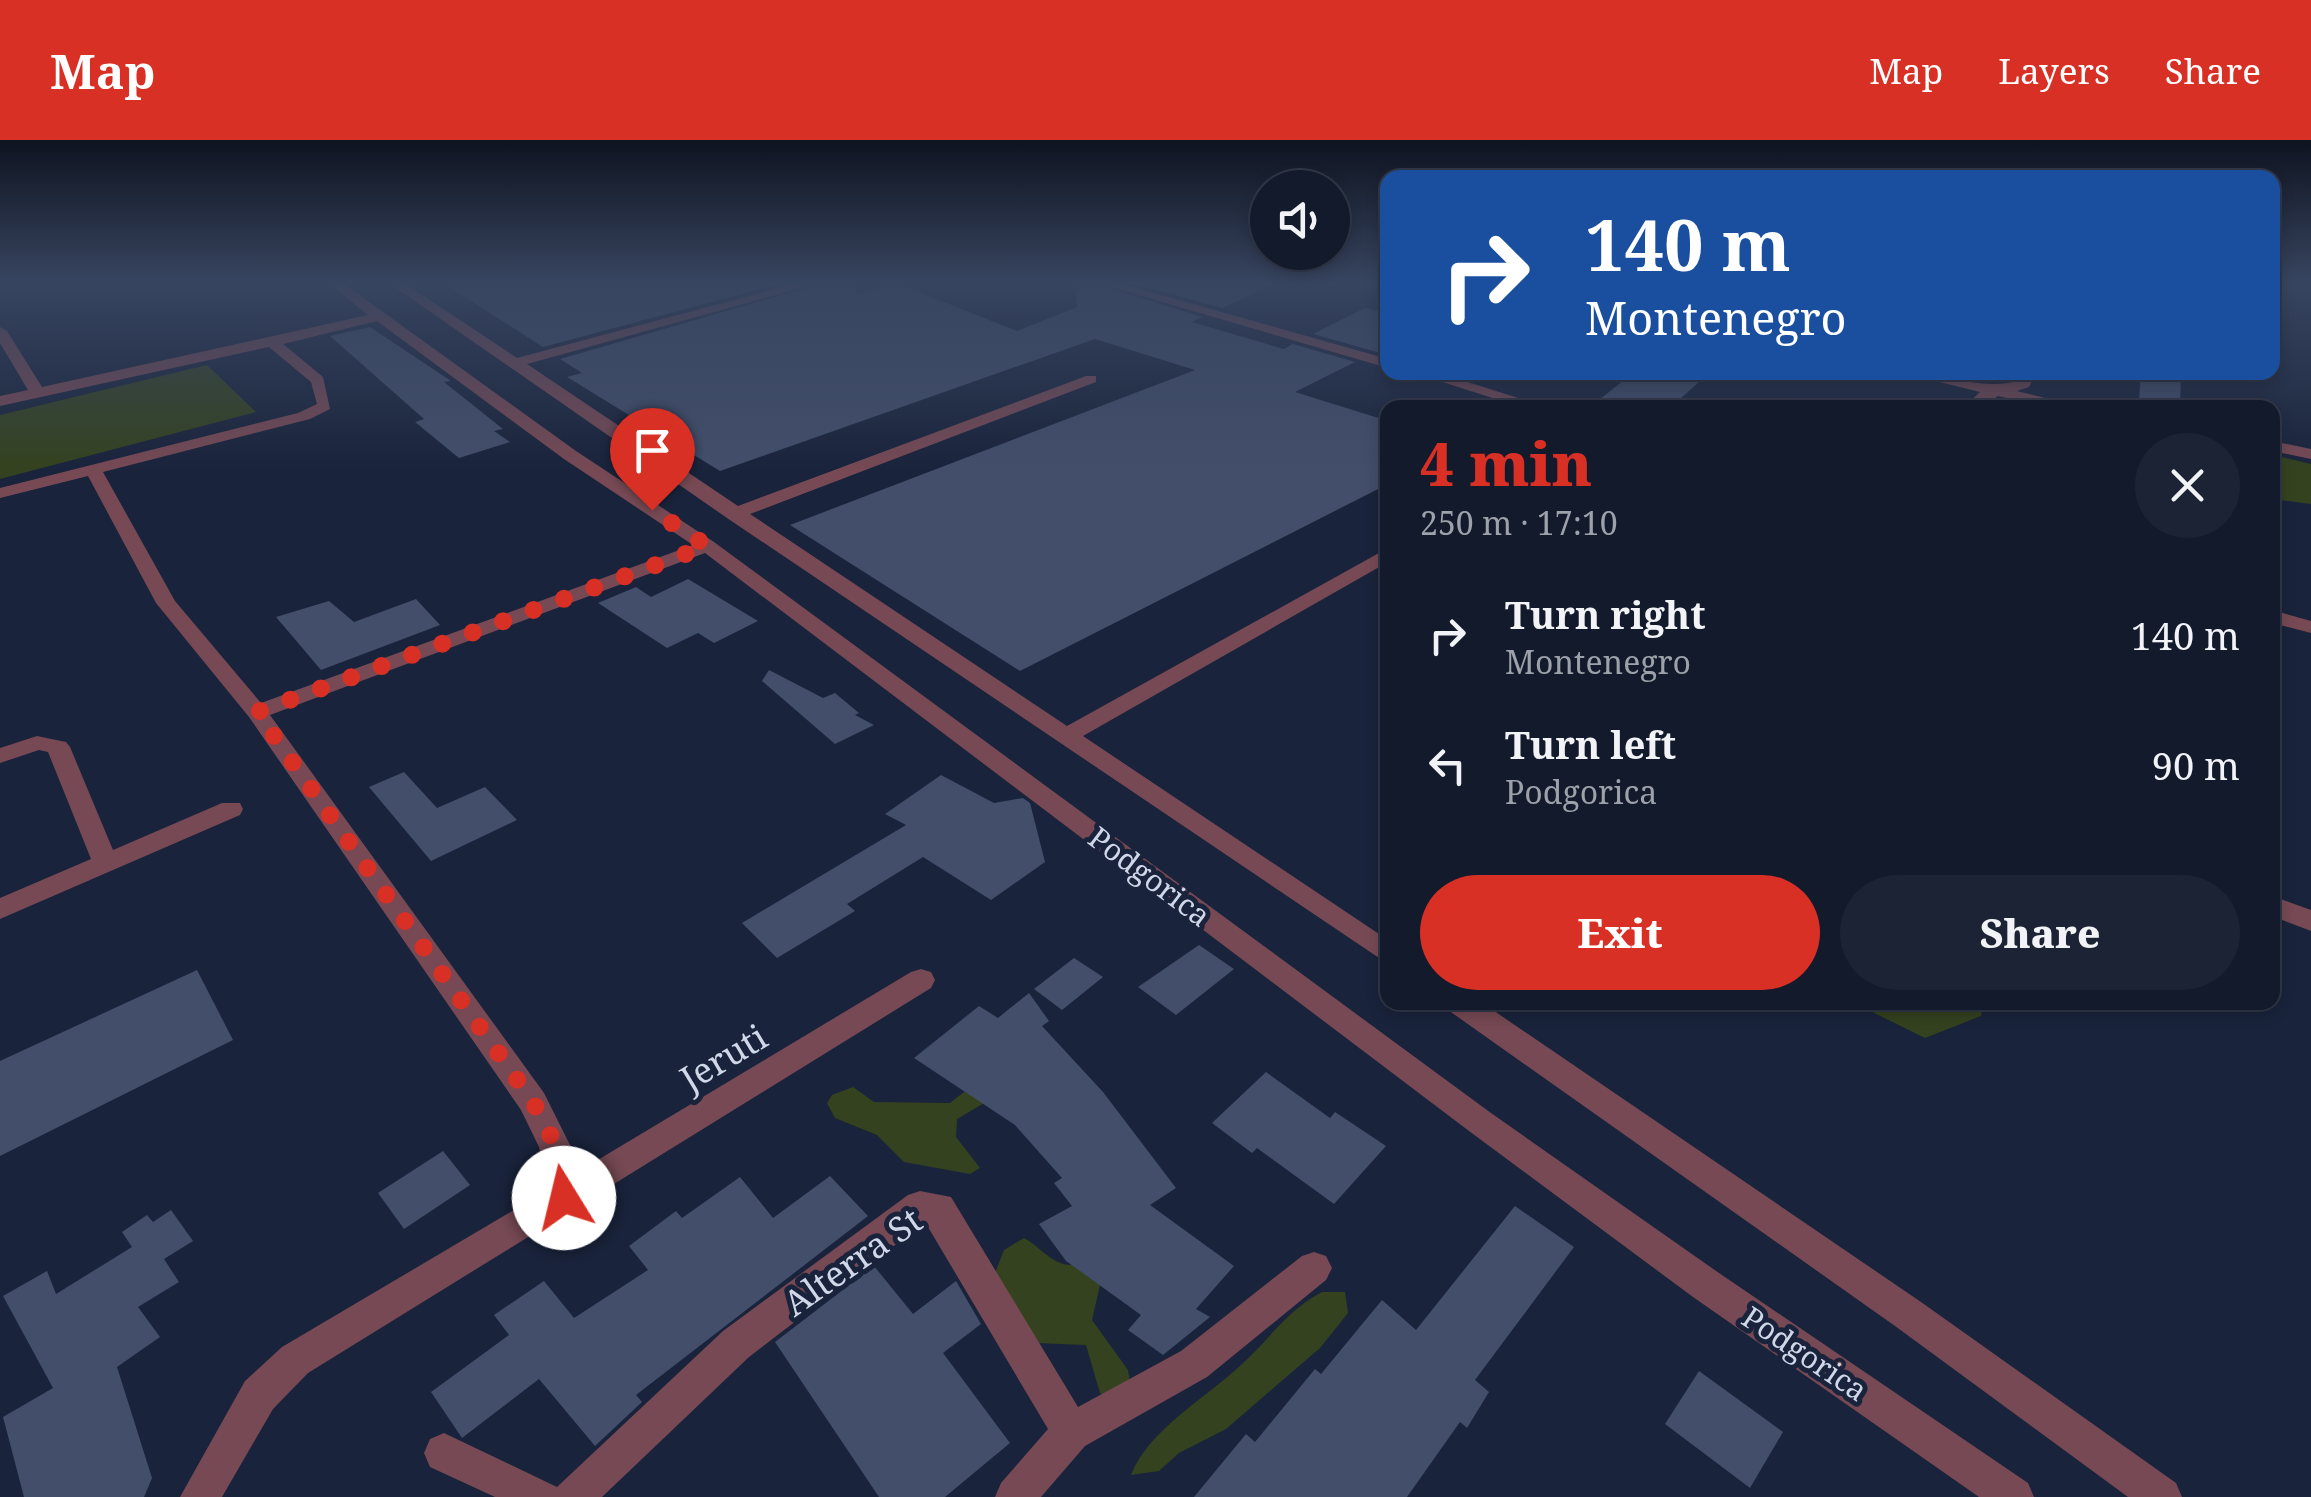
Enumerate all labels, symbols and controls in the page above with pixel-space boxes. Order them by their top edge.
text: Map [50,38,155,103]
text: Map [1869,47,1943,94]
text: Layers [1998,47,2110,94]
text: Share [2165,47,2261,94]
map controls [1250,170,1350,270]
button: sound [1250,170,1350,270]
text: 140 m [1585,196,1791,292]
icon: right [1420,210,1550,340]
text: Montenegro [1585,287,1847,348]
pin [610,408,695,511]
text: 4 min [1420,422,1592,504]
icon: arrive [625,423,680,478]
button: close [2135,433,2240,538]
text: 250 m · 17:10 [1420,501,1618,544]
text: Turn right [1505,588,1706,640]
icon: right [1420,608,1475,663]
text: 140 m [2130,609,2240,661]
text: Montenegro [1505,640,1691,683]
text: Turn left [1505,718,1676,770]
icon: left [1420,738,1475,793]
text: 90 m [2152,739,2240,791]
text: Podgorica [1505,770,1657,813]
street label: Podgorica [1081,817,1219,935]
button: Exit [1420,875,1820,990]
button: Share [1840,875,2240,990]
street label: Jeruti [670,1013,775,1102]
position arrow [512,1146,616,1250]
street label: Alterra St [773,1196,931,1326]
street label: Podgorica [1734,1296,1876,1410]

